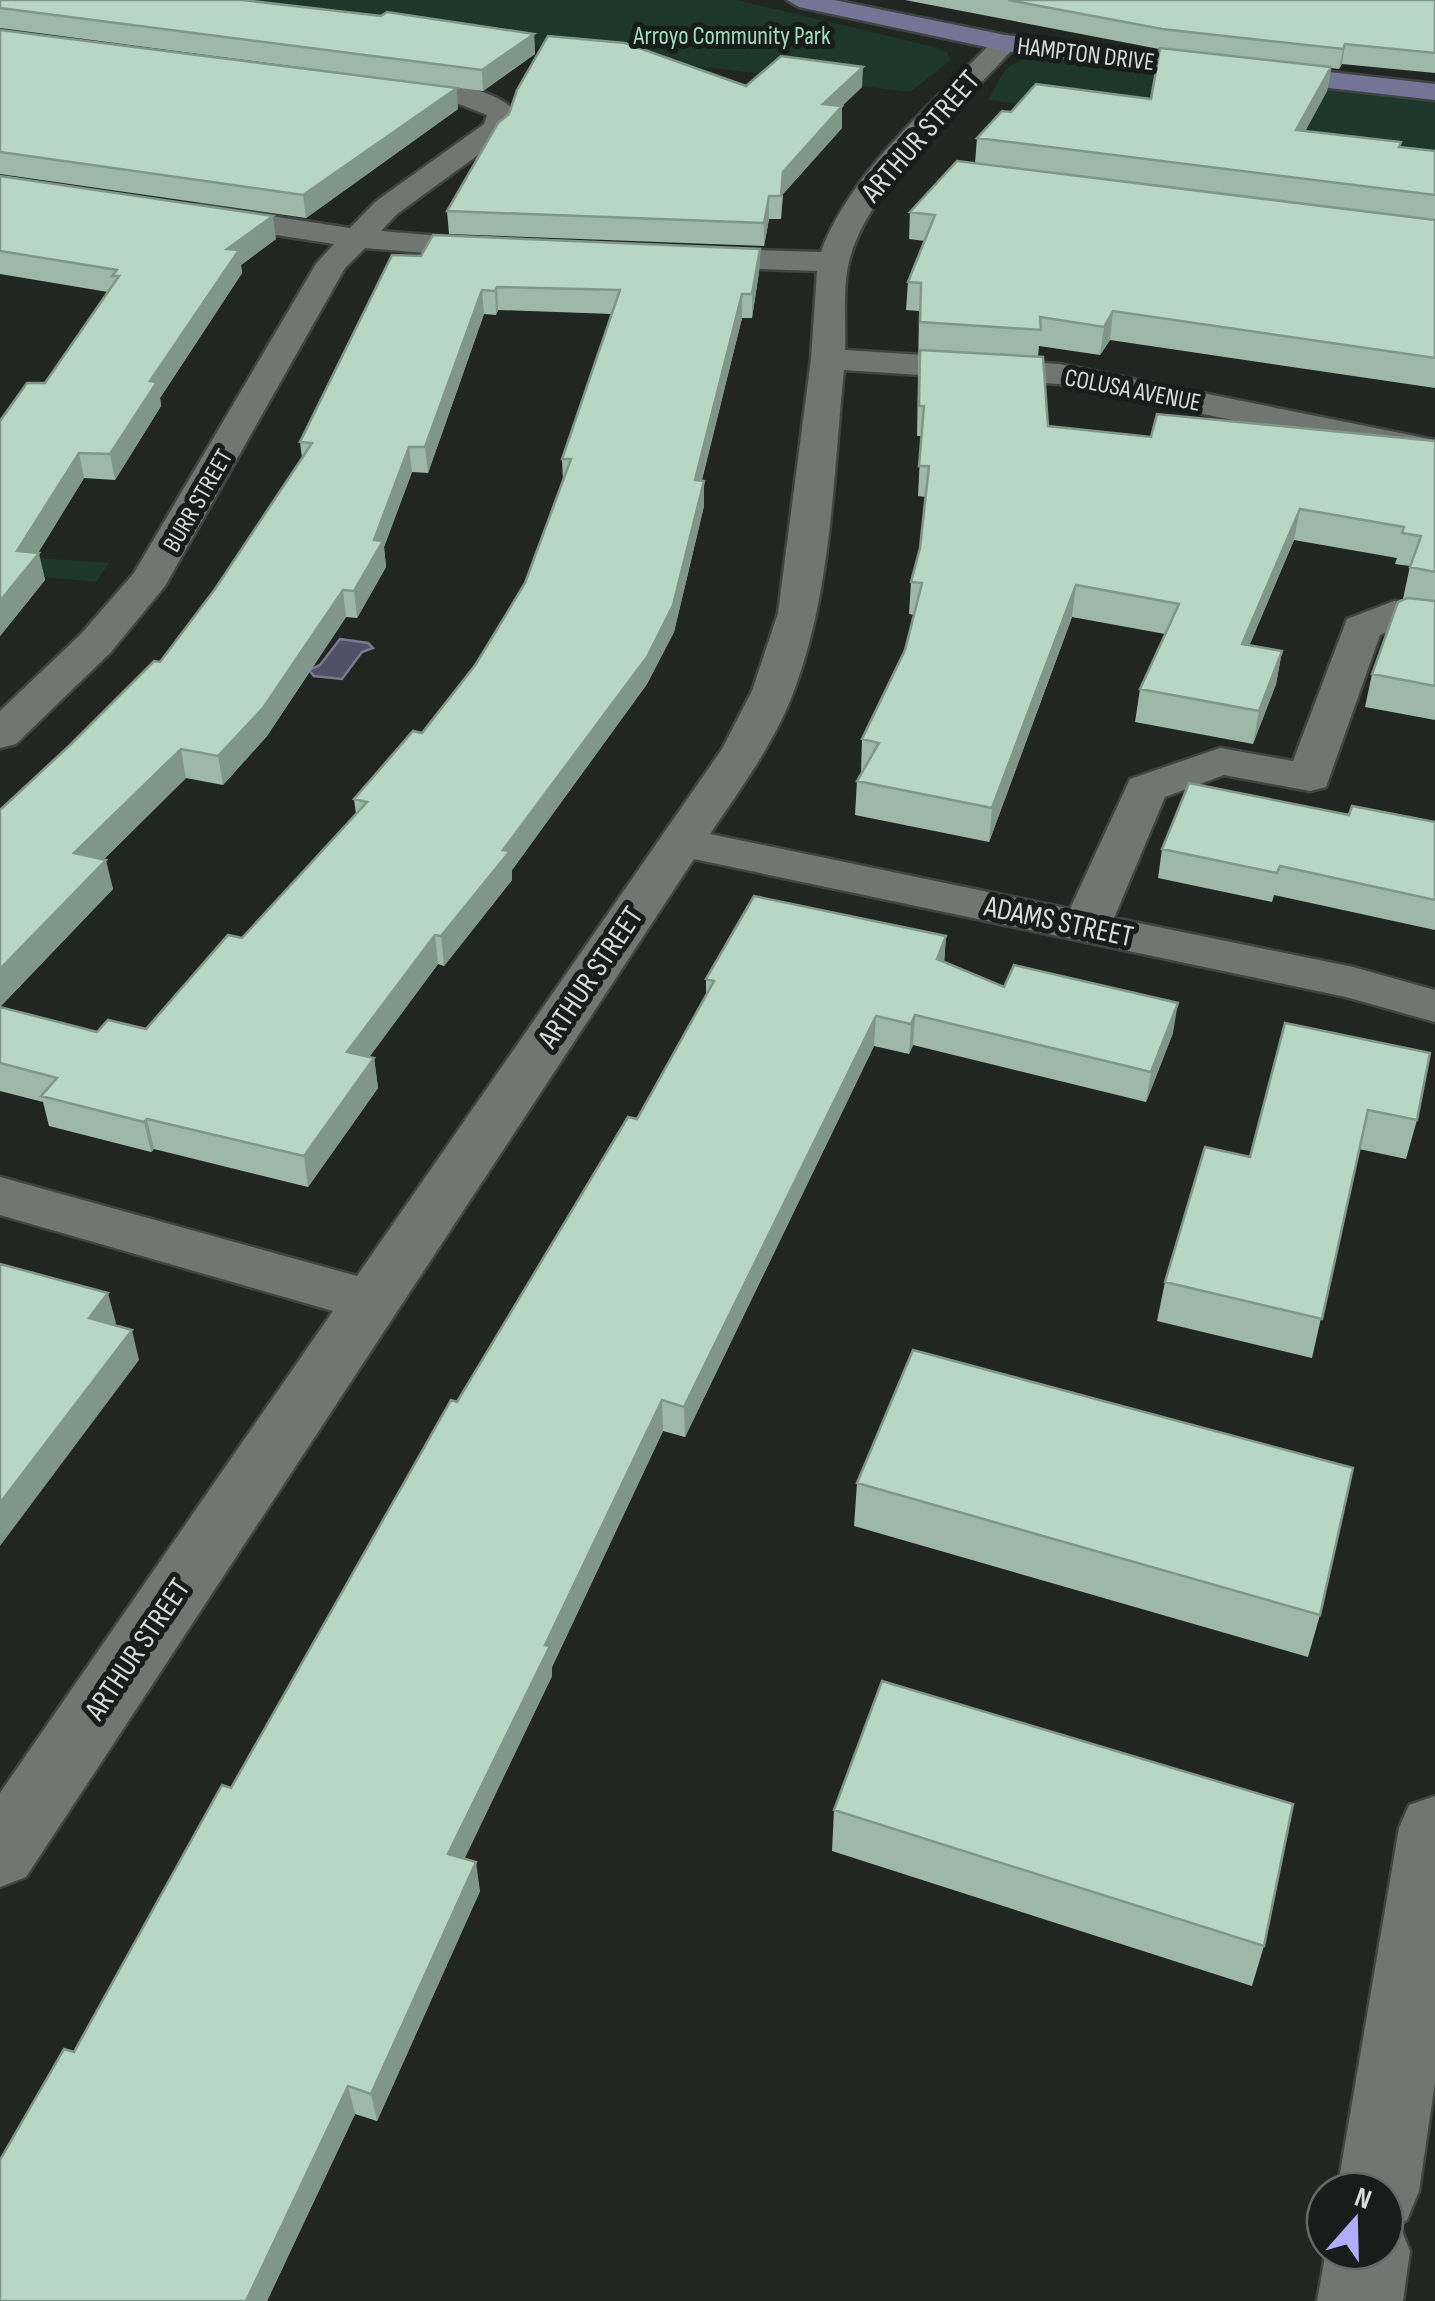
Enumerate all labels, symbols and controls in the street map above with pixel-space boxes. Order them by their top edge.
park label: Arroyo Community Park [632,21,831,52]
street label: HAMPTON DRIVE [1015,31,1156,78]
street label: ARTHUR STREET [853,63,988,211]
street label: COLUSA AVENUE [1062,362,1203,419]
street label: BURR STREET [156,444,240,558]
street label: ADAMS STREET [980,888,1136,955]
street label: ARTHUR STREET [530,900,651,1056]
street label: ARTHUR STREET [77,1572,198,1728]
north arrow [1305,2171,1405,2271]
text: N [1350,2181,1376,2217]

